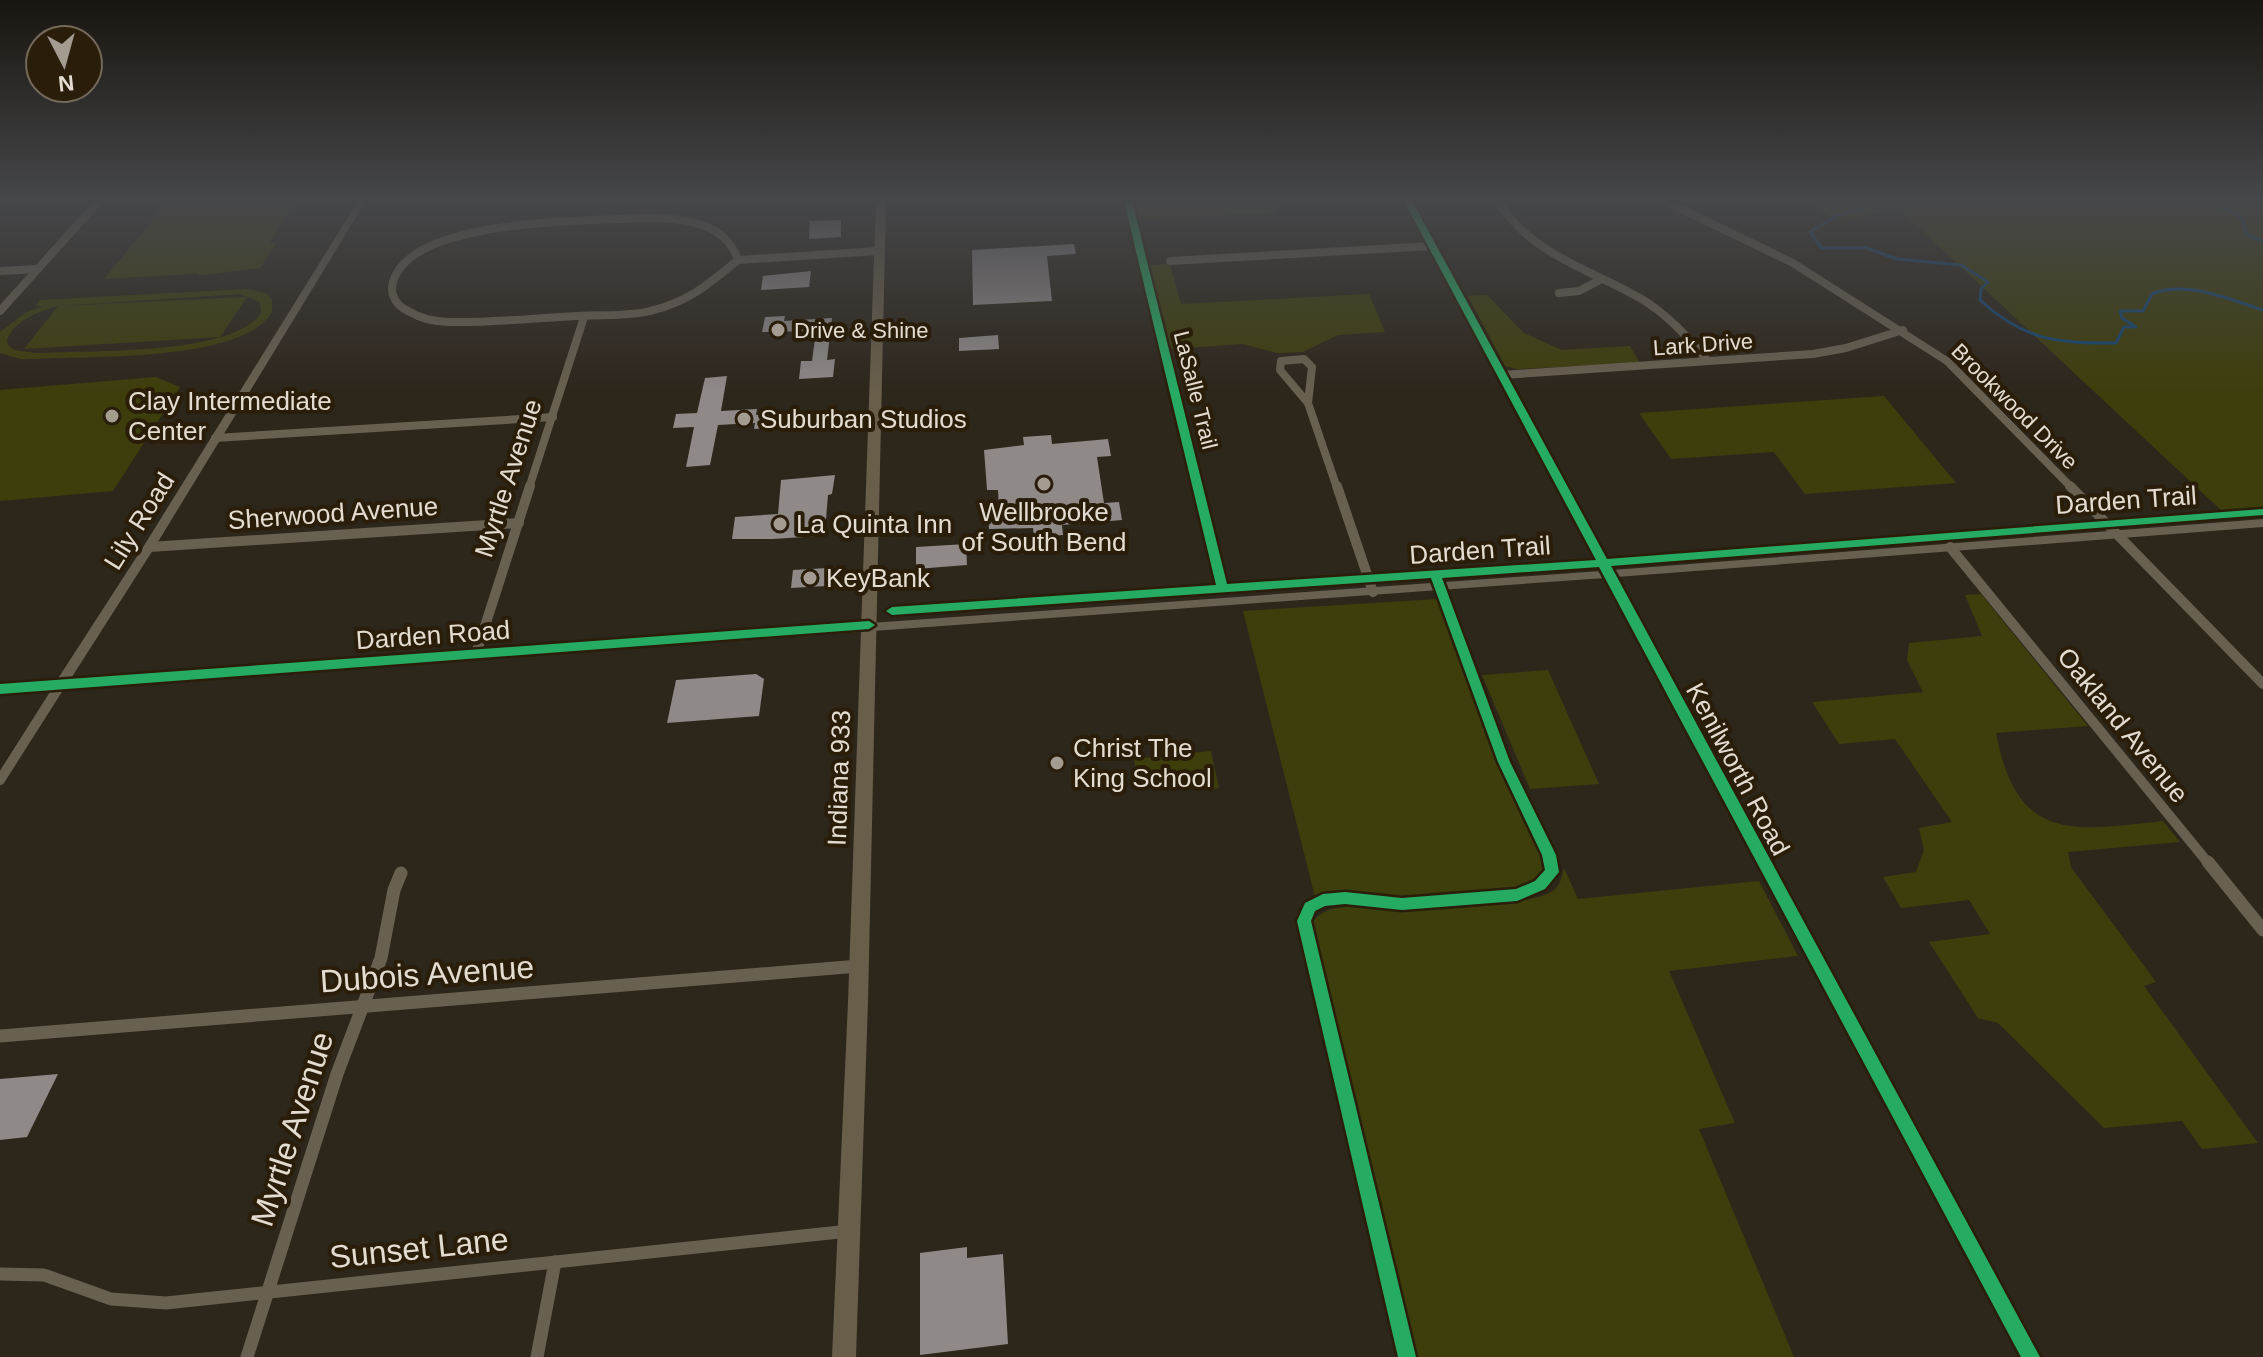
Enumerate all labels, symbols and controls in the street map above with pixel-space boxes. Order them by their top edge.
north arrow [24,24,104,104]
text: N [57,70,75,97]
place label: Drive & Shine [794,318,929,343]
marker: Drive & Shine [769,321,787,339]
street label: LaSalle Trail [1169,328,1222,452]
street label: Lark Drive [1652,329,1754,360]
street label: Brookwood Drive [1947,338,2083,474]
place label: Clay Intermediate Center [128,386,332,446]
street label: Myrtle Avenue [468,395,548,561]
place label: Suburban Studios [760,404,967,434]
marker: Clay Intermediate Center [103,407,121,425]
marker: Suburban Studios [735,410,753,428]
street label: Lily Road [98,467,180,575]
marker: Wellbrooke of South Bend [1035,475,1053,493]
street label: Darden Trail [2054,480,2198,520]
street label: Sherwood Avenue [227,491,439,535]
place label: Wellbrooke of South Bend [962,497,1126,557]
place label: La Quinta Inn [796,509,952,539]
marker: La Quinta Inn [771,515,789,533]
street label: Darden Trail [1408,530,1552,570]
place label: KeyBank [826,563,931,593]
marker: KeyBank [801,569,819,587]
street label: Darden Road [355,615,511,655]
street label: Oakland Avenue [2051,642,2195,808]
street label: Kenilworth Road [1680,678,1796,860]
street label: Indiana 933 [822,710,856,846]
place label: Christ The King School [1073,733,1212,793]
marker: Christ The King School [1048,754,1066,772]
street label: Dubois Avenue [319,949,535,999]
street label: Myrtle Avenue [244,1027,340,1231]
street label: Sunset Lane [328,1221,510,1275]

